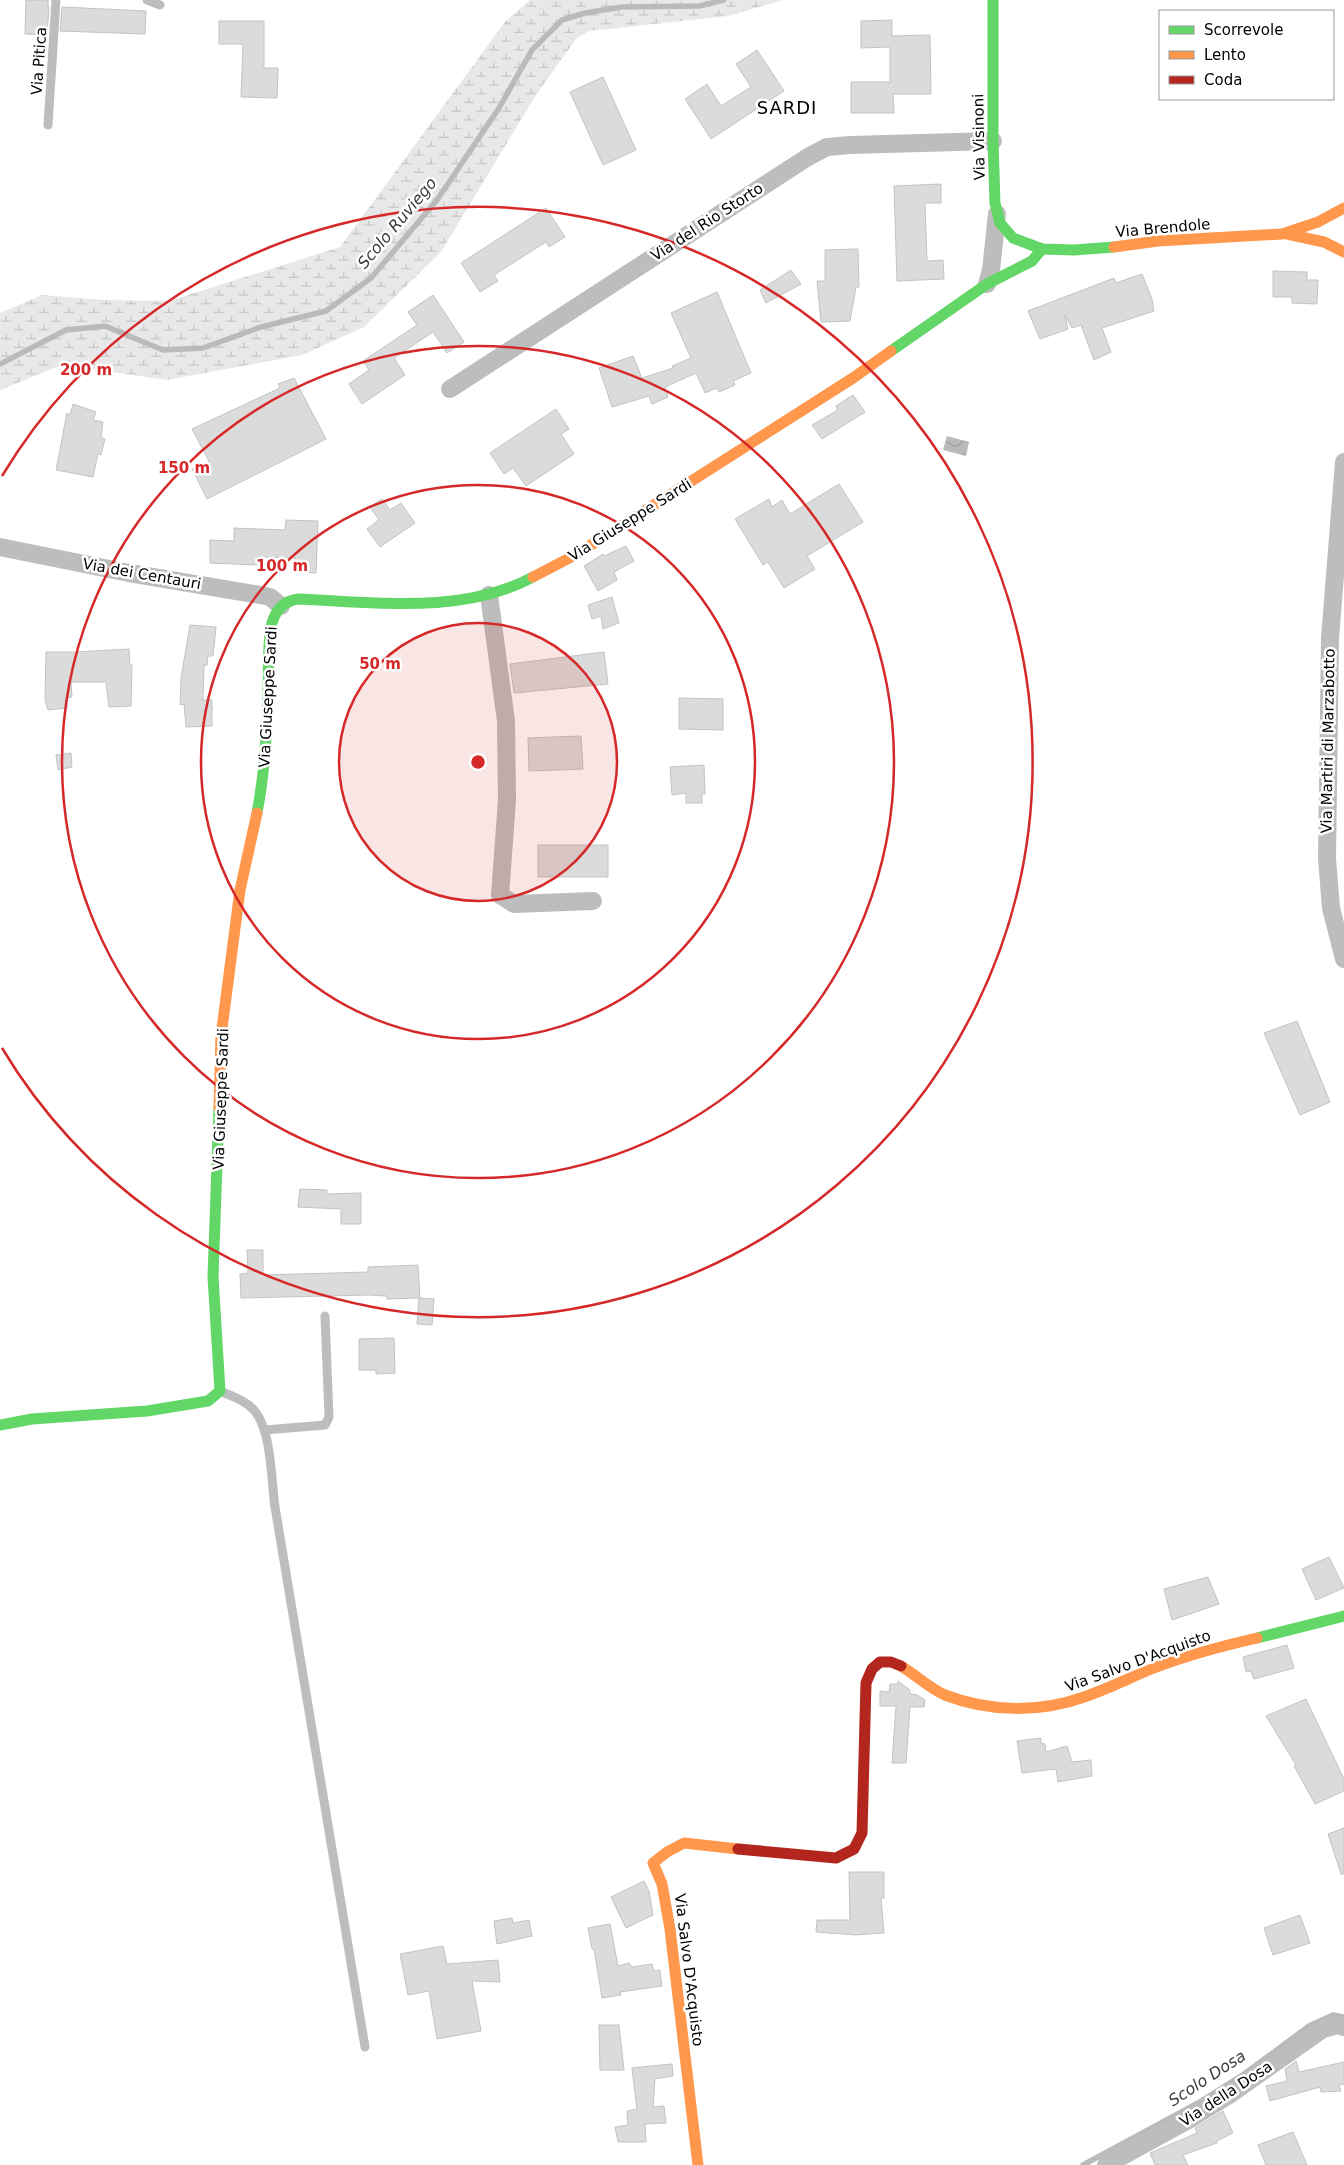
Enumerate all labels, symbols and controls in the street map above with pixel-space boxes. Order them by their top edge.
legend [1159,10,1334,100]
text: Scorrevole [1204,21,1283,39]
street label: Via Pitica [28,26,50,96]
text: Lento [1204,46,1246,64]
text: Coda [1204,71,1242,89]
street label: Via Visinoni [969,94,989,180]
district label: SARDI [757,97,817,118]
water label: Scolo Ruviego [353,173,441,272]
street label: Via del Rio Storto [648,179,766,265]
street label: Via Brendole [1115,215,1211,241]
text: 200 m [60,361,112,379]
text: 150 m [158,459,210,477]
street label: Via Giuseppe Sardi [565,475,695,565]
street label: Via dei Centauri [81,555,203,593]
text: 100 m [256,557,308,575]
street label: Via Giuseppe Sardi [255,626,281,768]
street label: Via Martiri di Marzabotto [1317,648,1339,834]
text: 50 m [359,655,401,673]
centre of rings [469,753,487,771]
street label: Via Giuseppe Sardi [210,1028,232,1170]
street label: Via Salvo D'Acquisto [1063,1626,1213,1696]
street label: Via Salvo D'Acquisto [671,1893,707,2047]
water label: Scolo Dosa [1165,2046,1249,2110]
street label: Via della Dosa [1176,2057,1276,2131]

